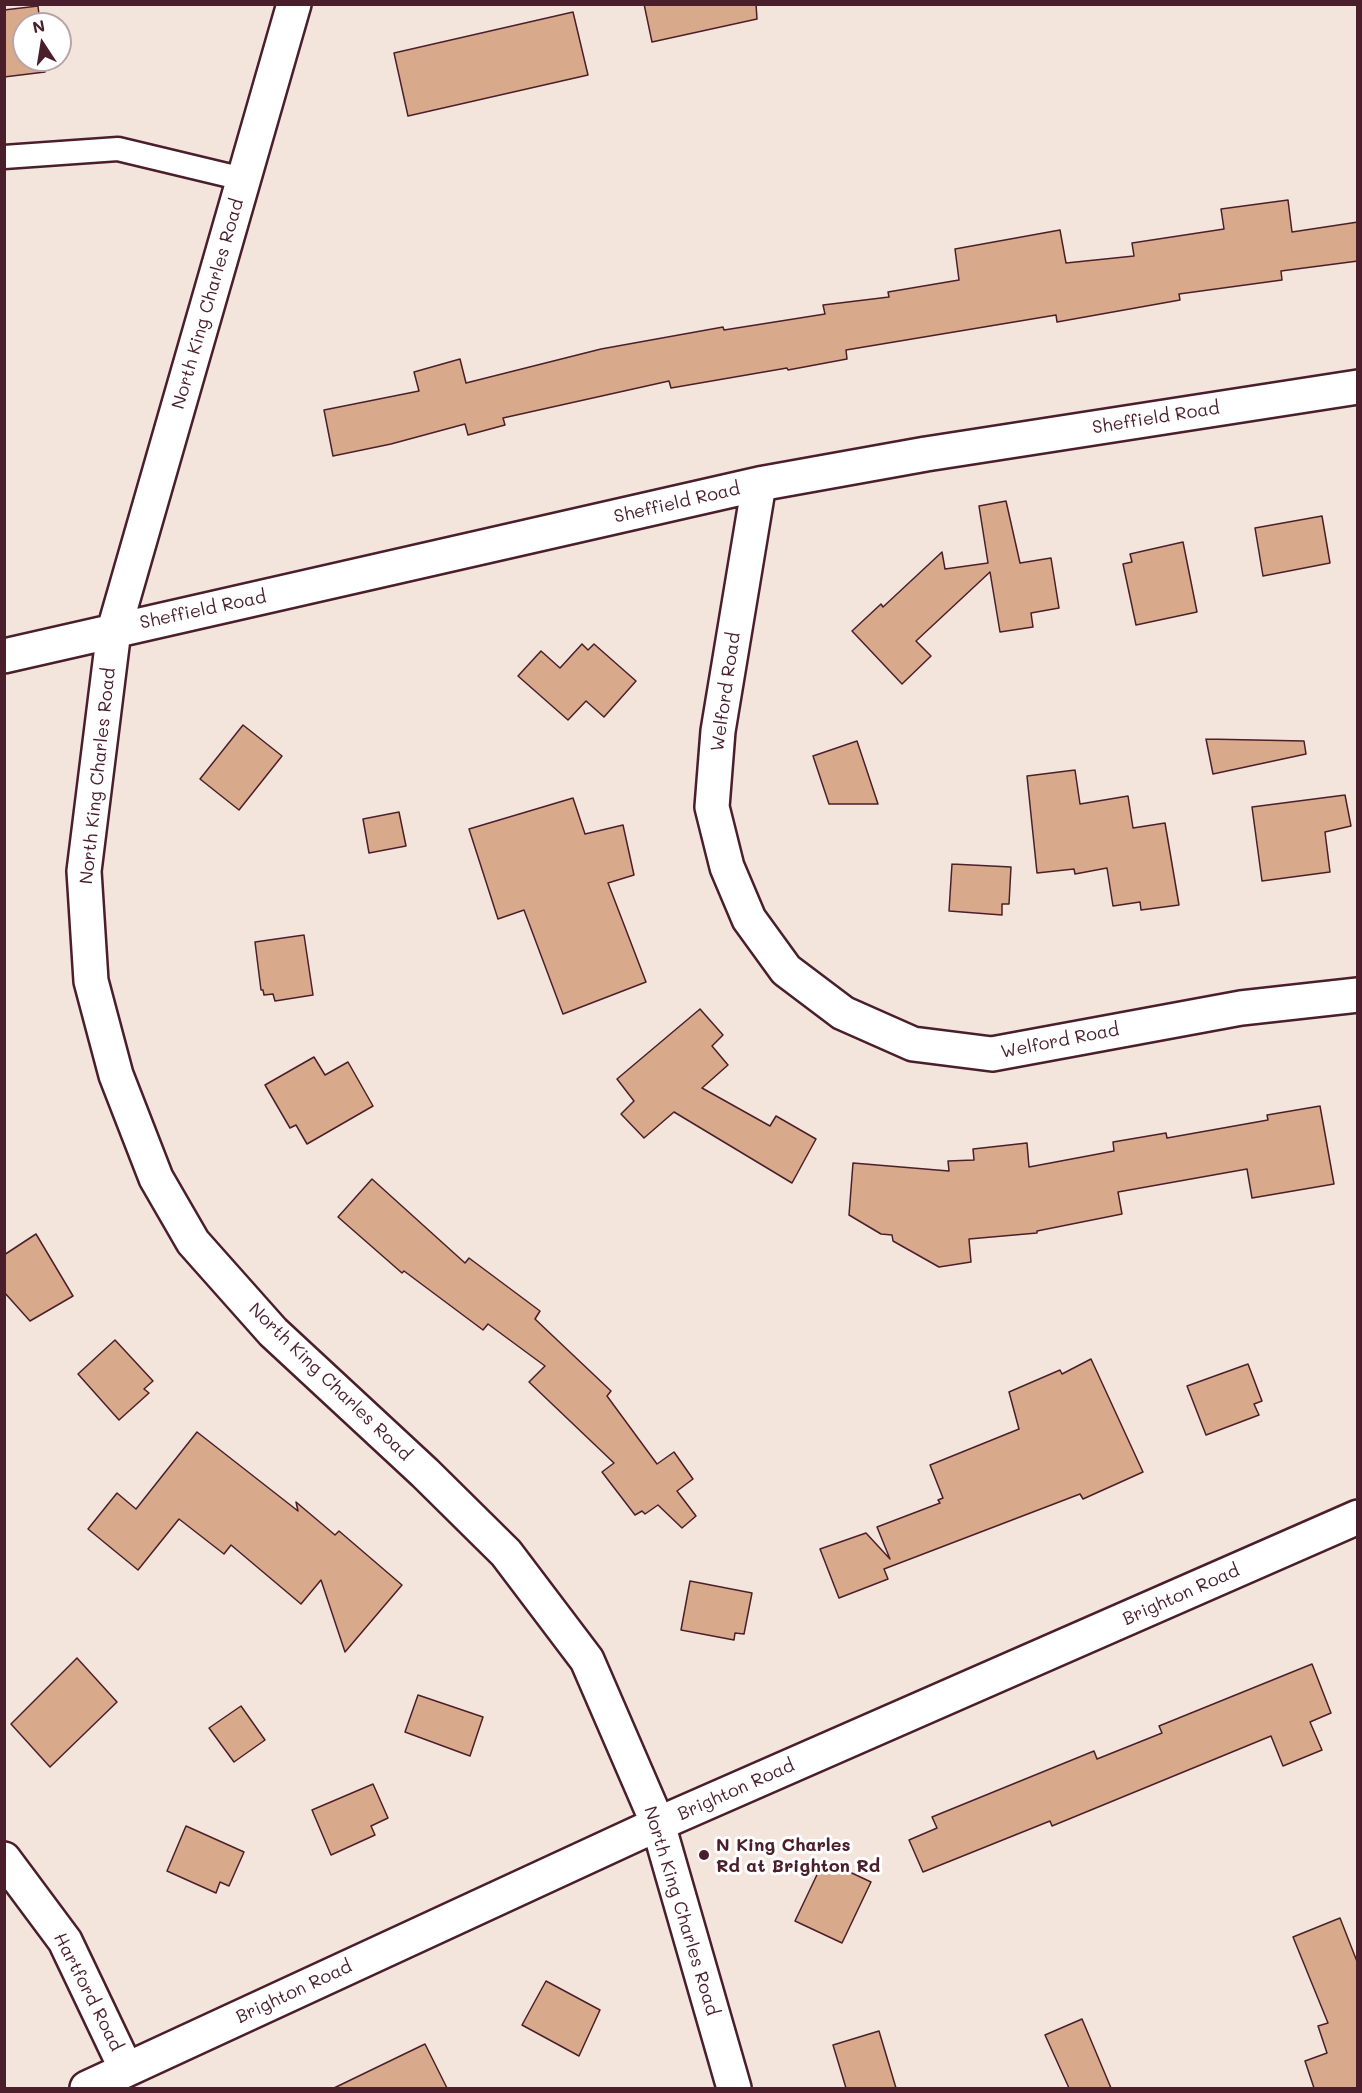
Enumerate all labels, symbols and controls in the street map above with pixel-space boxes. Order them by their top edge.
north arrow [12,12,72,72]
text: N [30,14,47,37]
street label: North King Charles Road [168,196,248,412]
street label: Sheffield Road [1091,397,1221,439]
street label: Sheffield Road [612,478,742,528]
street label: Sheffield Road [138,586,268,634]
street label: Welford Road [707,631,745,753]
street label: North King Charles Road [76,667,120,885]
street label: Welford Road [999,1019,1121,1063]
street label: North King Charles Road [244,1299,416,1465]
street label: Brighton Road [1119,1560,1243,1630]
street label: Brighton Road [674,1755,798,1825]
street label: North King Charles Road [639,1804,723,2018]
place label: N King Charles Rd at Brighton Rd [716,1834,880,1876]
marker: N King Charles Rd at Brighton Rd [697,1848,711,1862]
street label: Hartford Road [49,1929,127,2055]
street label: Brighton Road [233,1956,355,2028]

